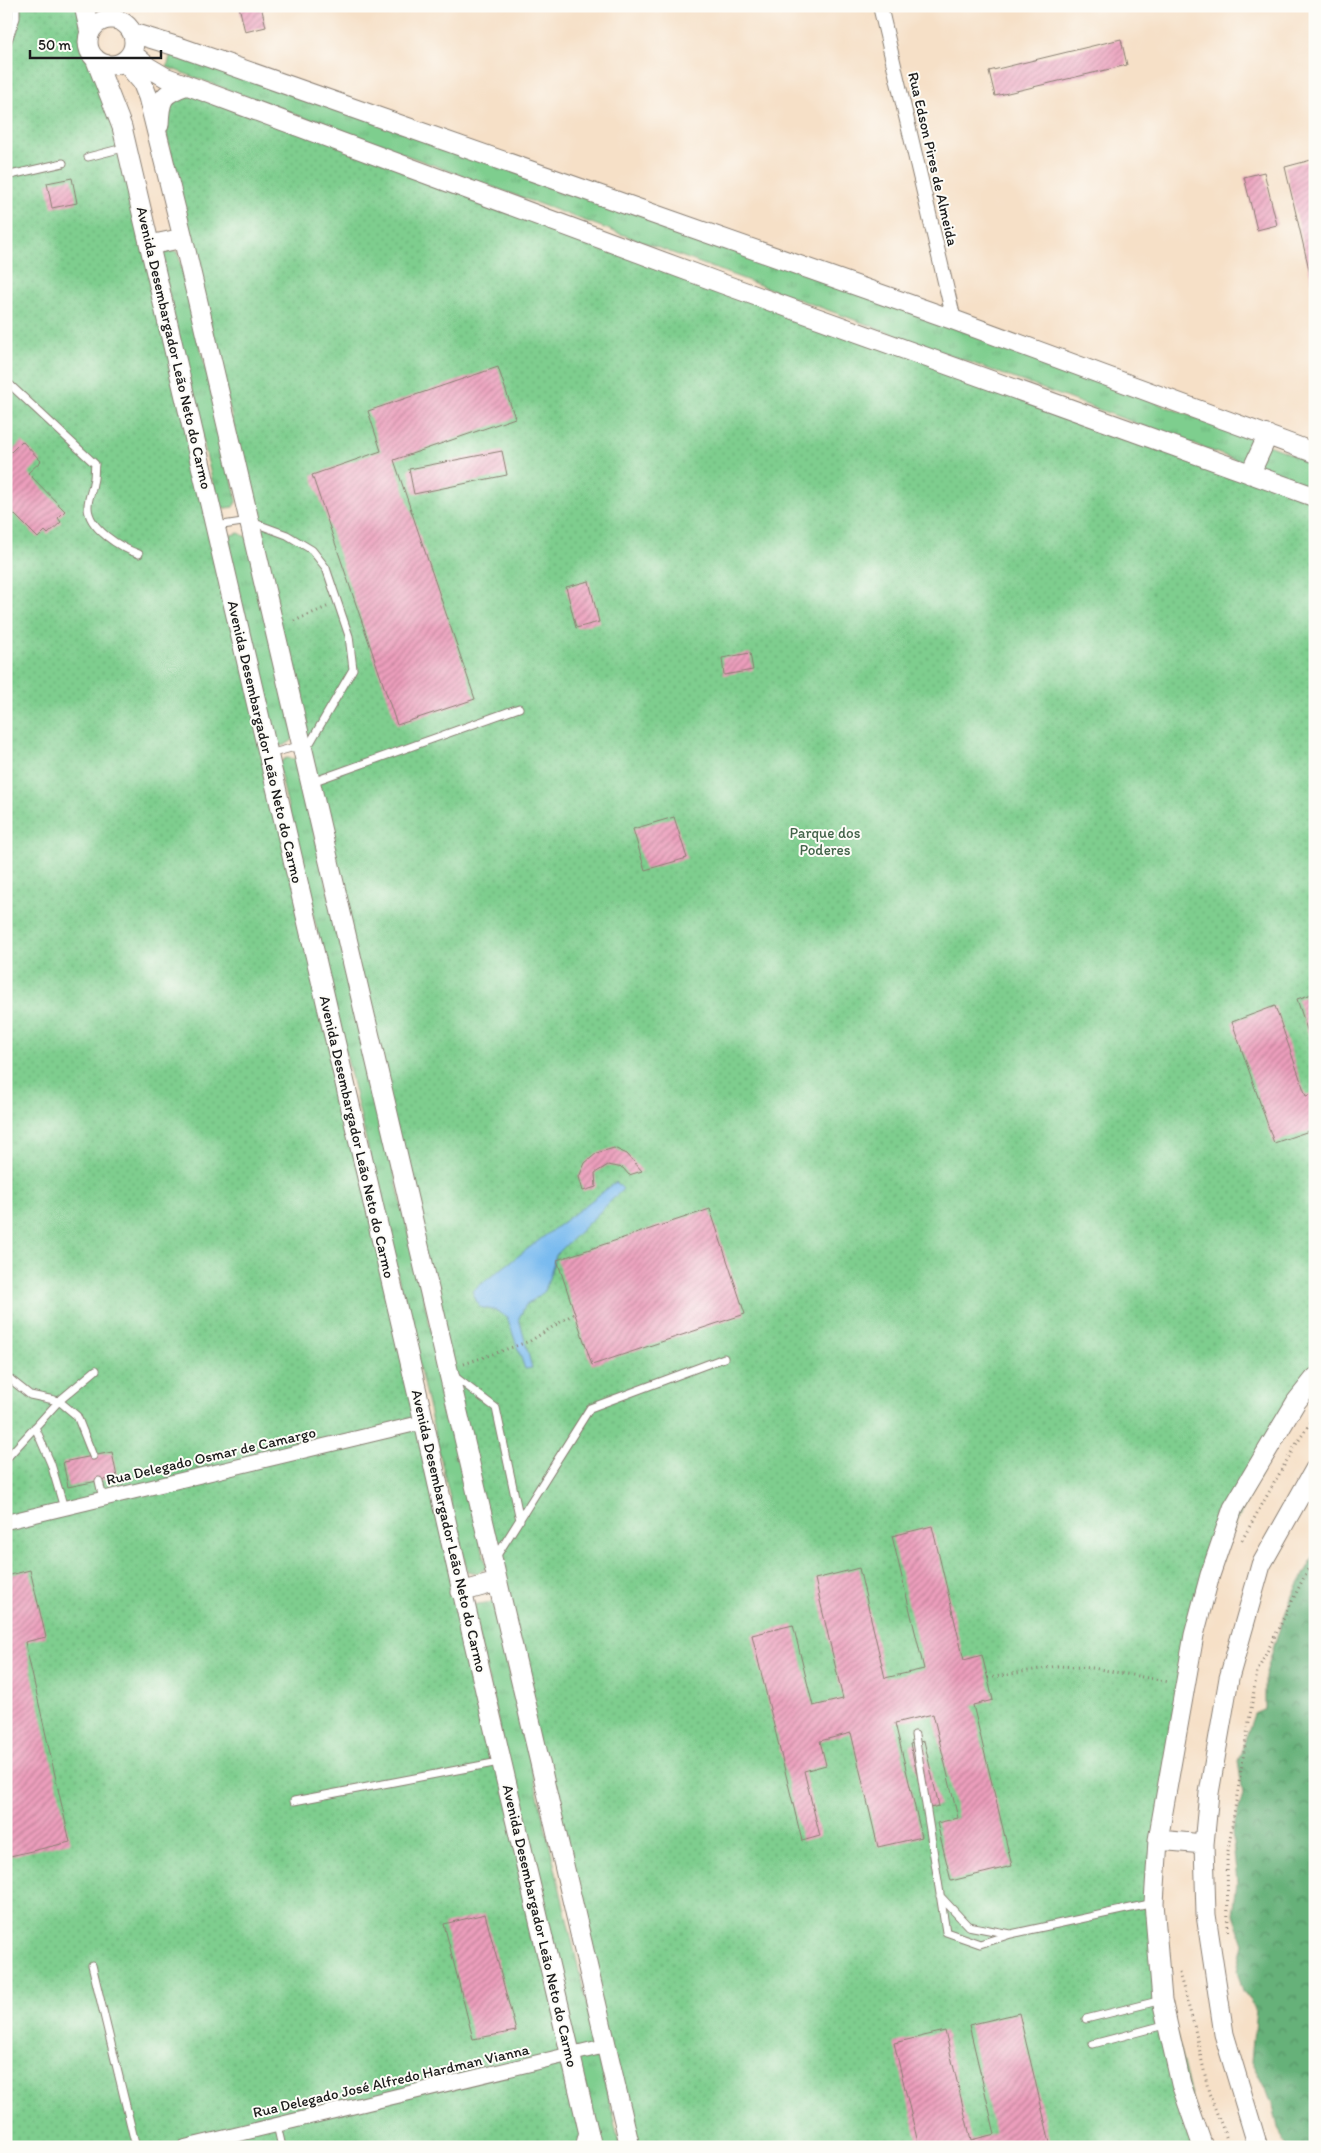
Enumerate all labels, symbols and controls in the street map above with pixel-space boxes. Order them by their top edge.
scale bar [30,28,161,60]
text: 50 m [38,36,71,54]
street label: Rua Edson Pires de Almeida [904,70,962,248]
street label: Avenida Desembargador Leão Neto do Carmo [133,205,215,491]
street label: Avenida Desembargador Leão Neto do Carmo [224,599,306,885]
park label: Parque dos Poderes [790,824,861,859]
street label: Avenida Desembargador Leão Neto do Carmo [316,994,398,1280]
street label: Avenida Desembargador Leão Neto do Carmo [408,1388,490,1674]
street label: Rua Delegado Osmar de Camargo [104,1423,318,1489]
street label: Avenida Desembargador Leão Neto do Carmo [499,1783,581,2069]
street label: Rua Delegado José Alfredo Hardman Vianna [251,2040,531,2122]

